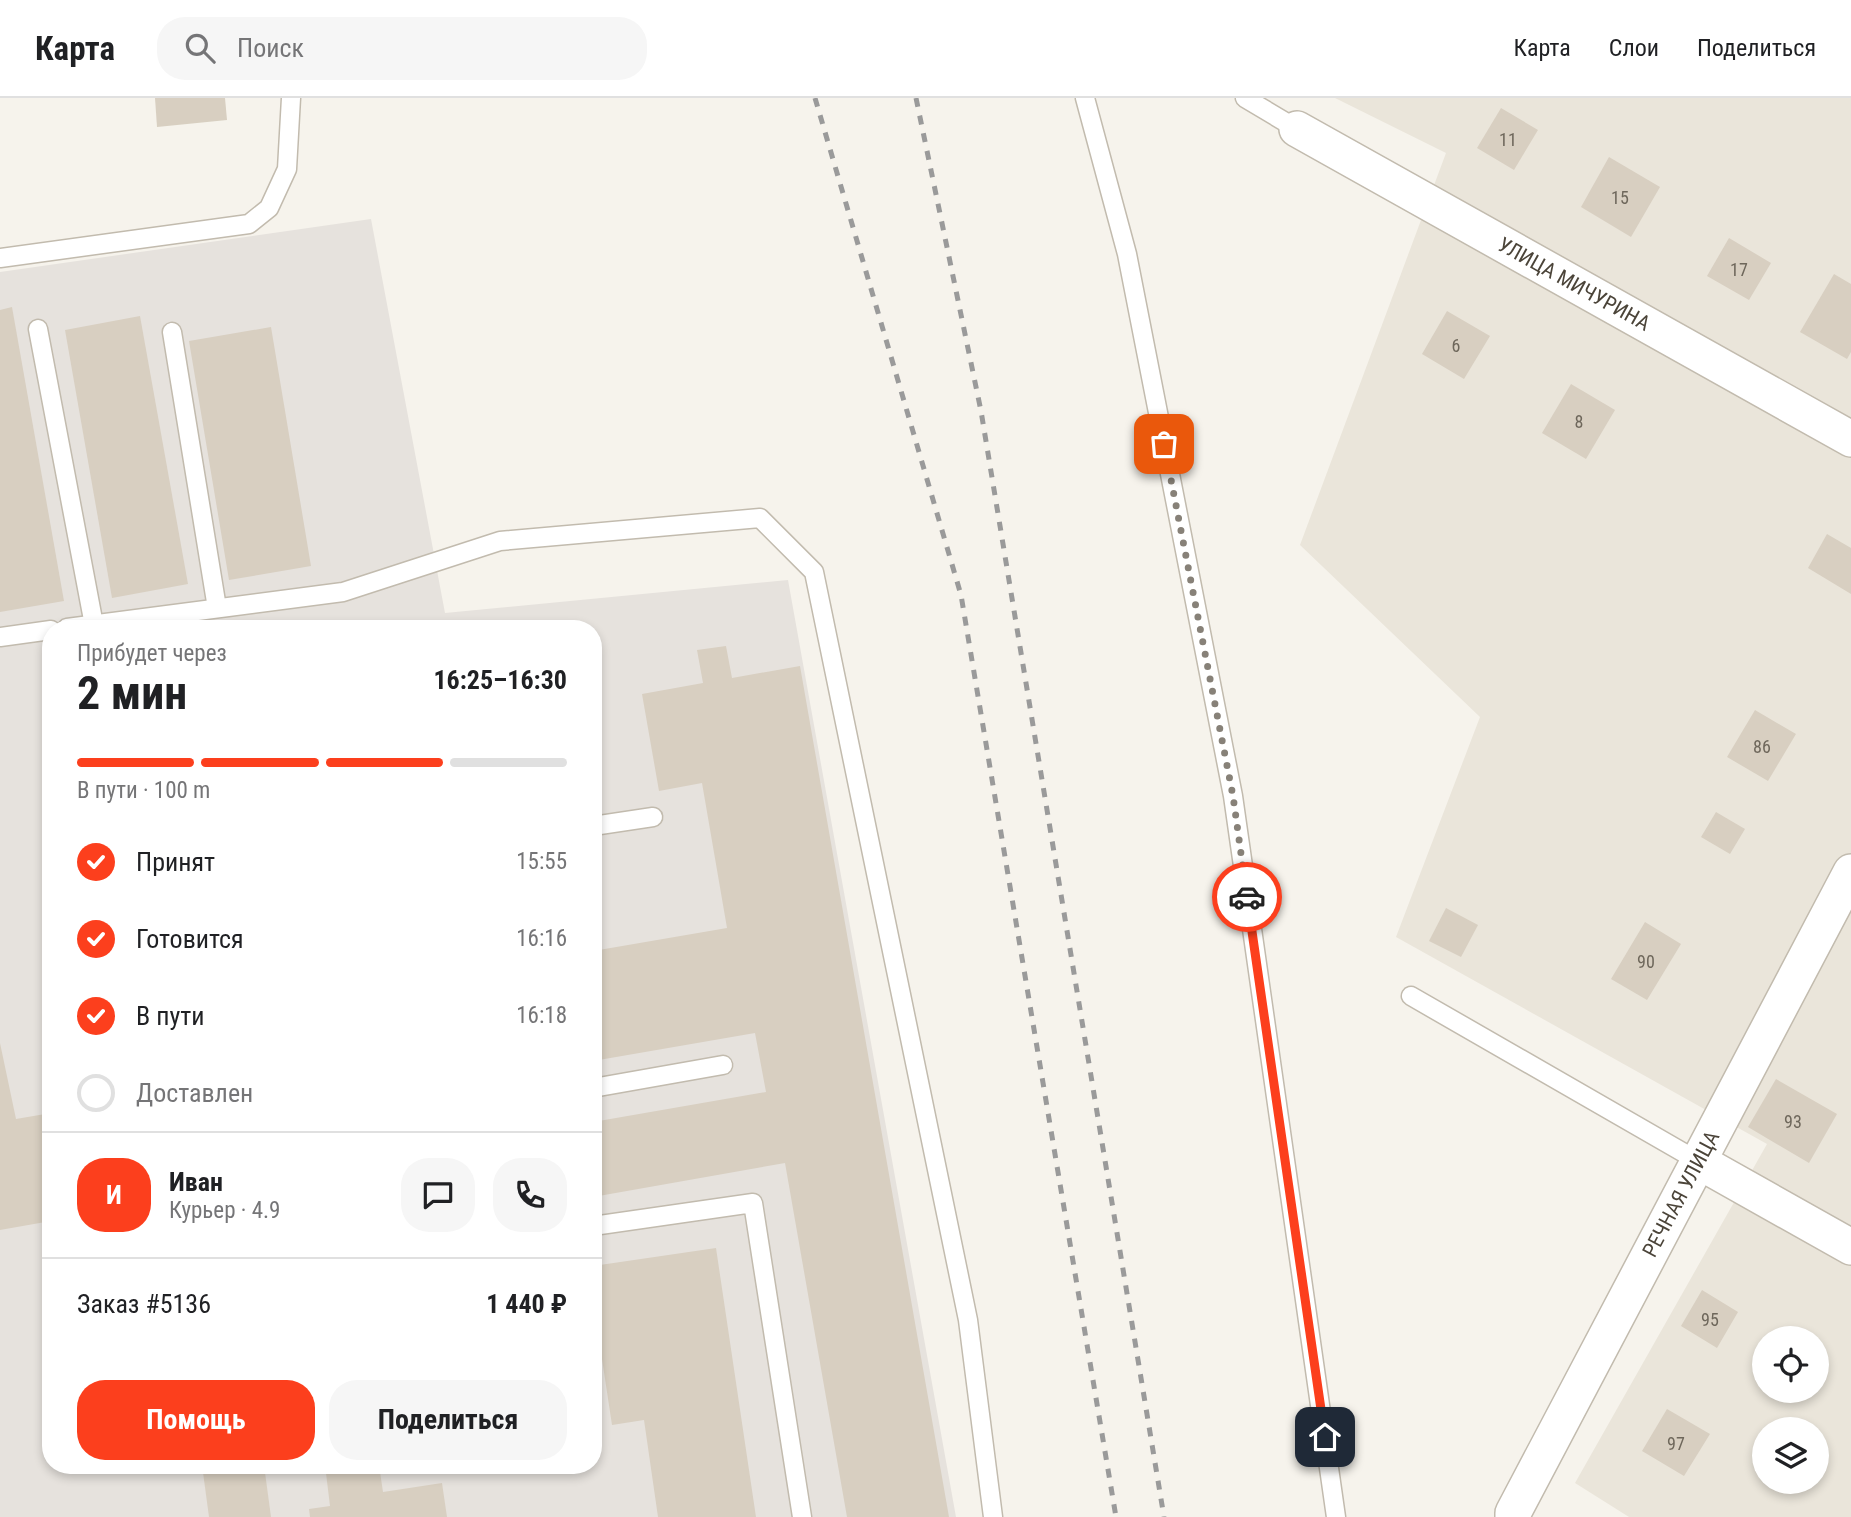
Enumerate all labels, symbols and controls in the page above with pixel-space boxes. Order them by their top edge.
search box [157,17,647,80]
text: Карта [35,29,115,68]
icon: search [181,29,219,67]
text: Поиск [237,33,304,63]
text: Карта [1513,34,1571,62]
text: Слои [1609,34,1659,62]
text: Поделиться [1697,34,1816,62]
house number: 11 [1499,129,1517,150]
house number: 15 [1611,187,1629,208]
street label: УЛИЦА МИЧУРИНА [1494,232,1654,336]
house number: 17 [1730,259,1748,280]
house number: 6 [1452,335,1460,356]
house number: 8 [1575,411,1583,432]
pin [1134,414,1194,474]
icon: bag [1145,425,1183,463]
text: Прибудет через [77,640,227,667]
text: 16:25–16:30 [433,665,567,695]
text: 2 мин [77,666,187,720]
house number: 86 [1753,736,1771,757]
text: В пути · 100 m [77,777,210,804]
icon: check [77,843,115,881]
text: Принят [136,847,215,877]
text: 15:55 [516,848,567,875]
courier [1212,862,1282,932]
icon: car [1228,878,1266,916]
icon: check [77,920,115,958]
text: Готовится [136,924,244,954]
text: 16:16 [516,925,567,952]
house number: 90 [1637,951,1655,972]
icon: check [77,997,115,1035]
text: В пути [136,1001,205,1031]
text: 16:18 [516,1002,567,1029]
text: Доставлен [136,1078,253,1108]
house number: 93 [1784,1111,1802,1132]
street label: РЕЧНАЯ УЛИЦА [1638,1127,1724,1261]
button: chat [401,1158,475,1232]
button: phone [493,1158,567,1232]
text: Иван [169,1167,223,1197]
text: И [106,1180,122,1210]
text: Курьер · 4.9 [169,1197,280,1224]
text: Заказ #5136 [77,1289,211,1319]
text: 1 440 ₽ [486,1289,567,1319]
house number: 95 [1701,1309,1719,1330]
map controls [1752,1326,1829,1494]
button: locate [1752,1326,1829,1403]
button: Помощь [77,1380,315,1460]
button: Поделиться [329,1380,567,1460]
pin [1295,1407,1355,1467]
button: layers [1752,1417,1829,1494]
icon: home [1306,1418,1344,1456]
house number: 97 [1667,1433,1685,1454]

